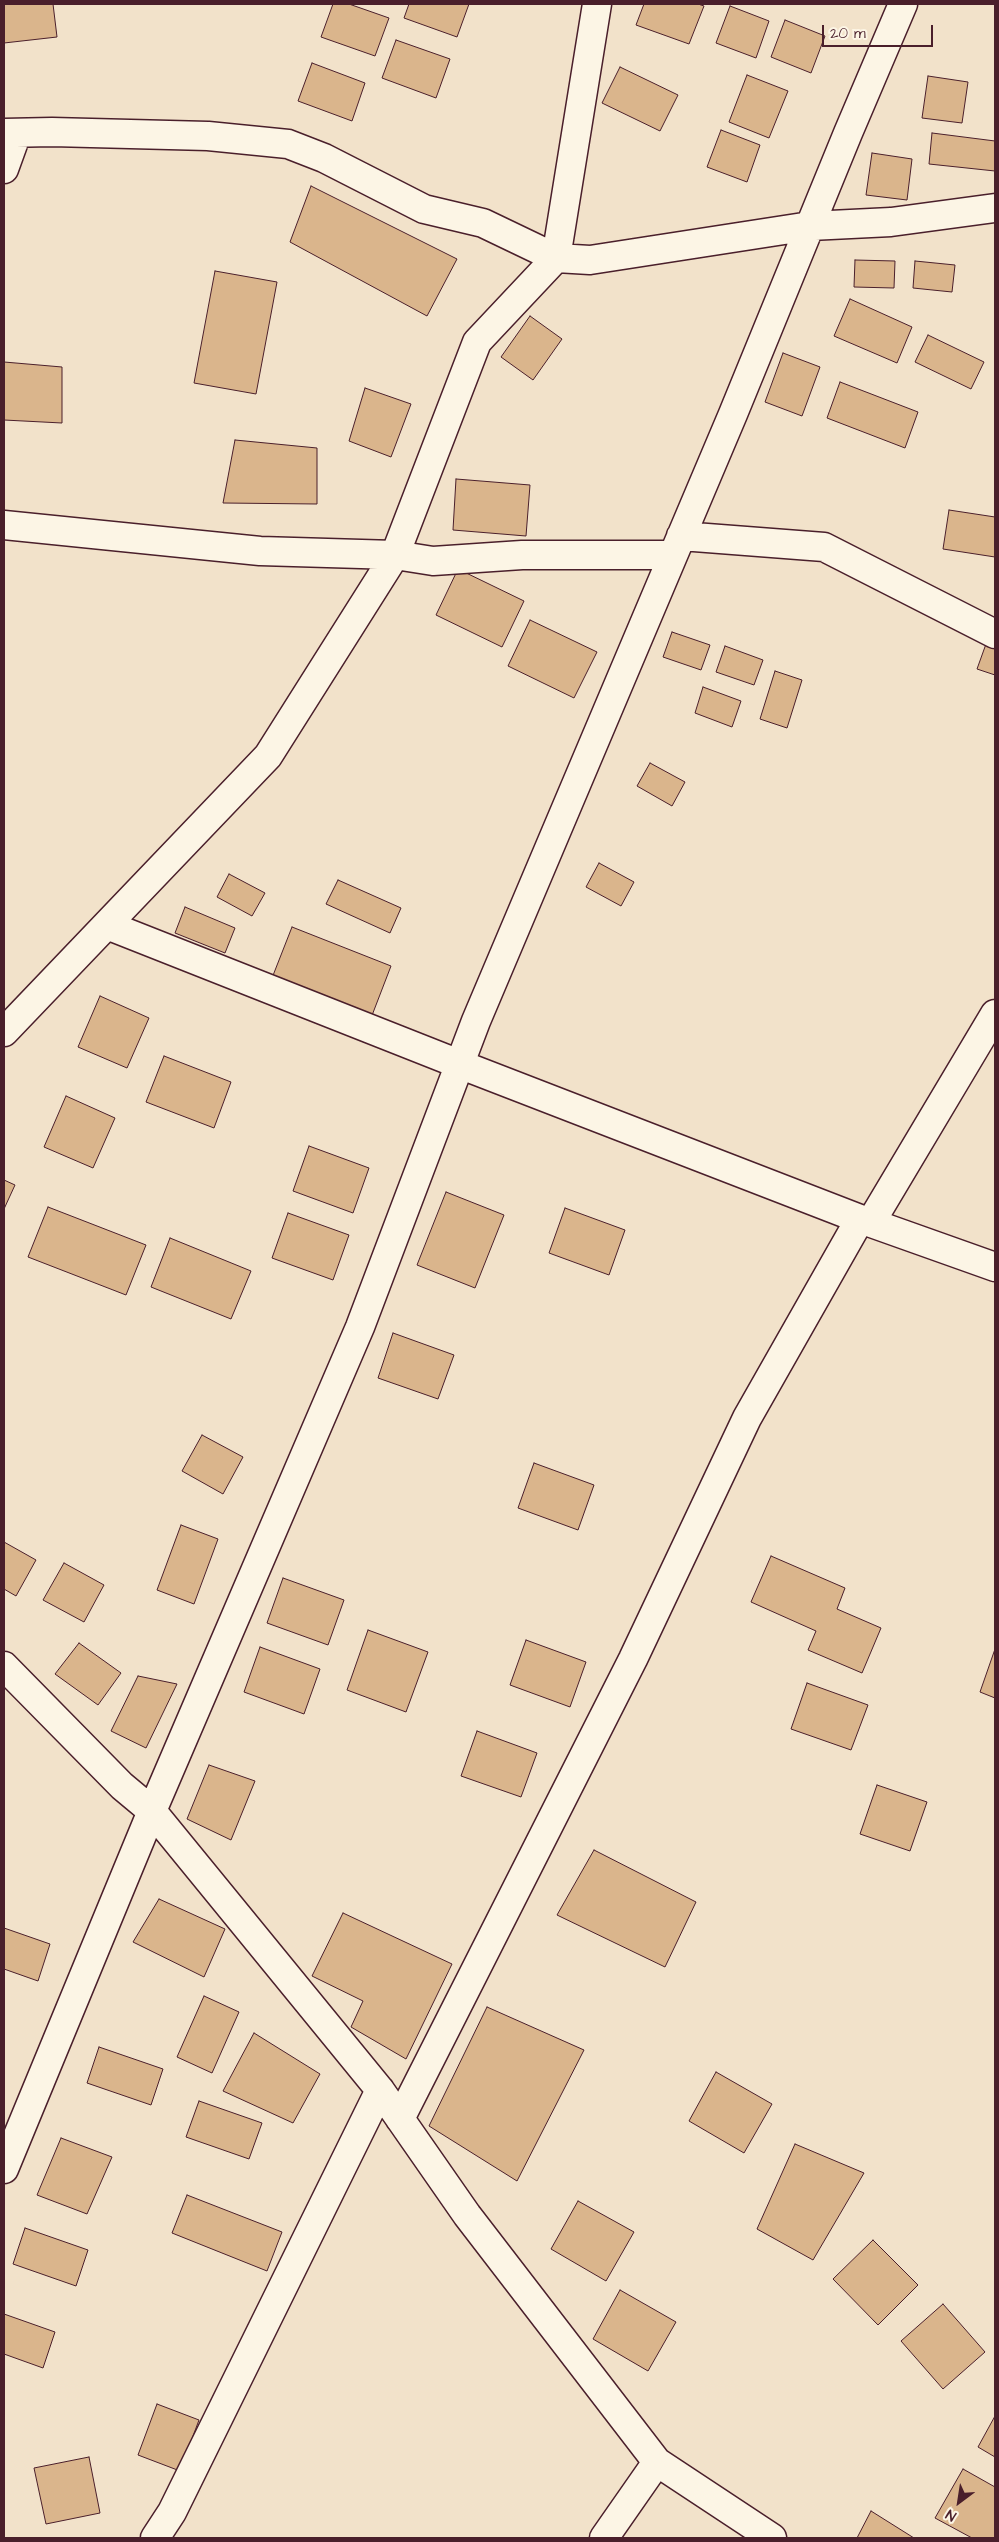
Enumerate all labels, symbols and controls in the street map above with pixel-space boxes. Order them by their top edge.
scale bar [824,15,935,47]
text: 20 m [830,23,866,44]
north arrow [934,2477,984,2527]
text: N [942,2504,960,2526]

